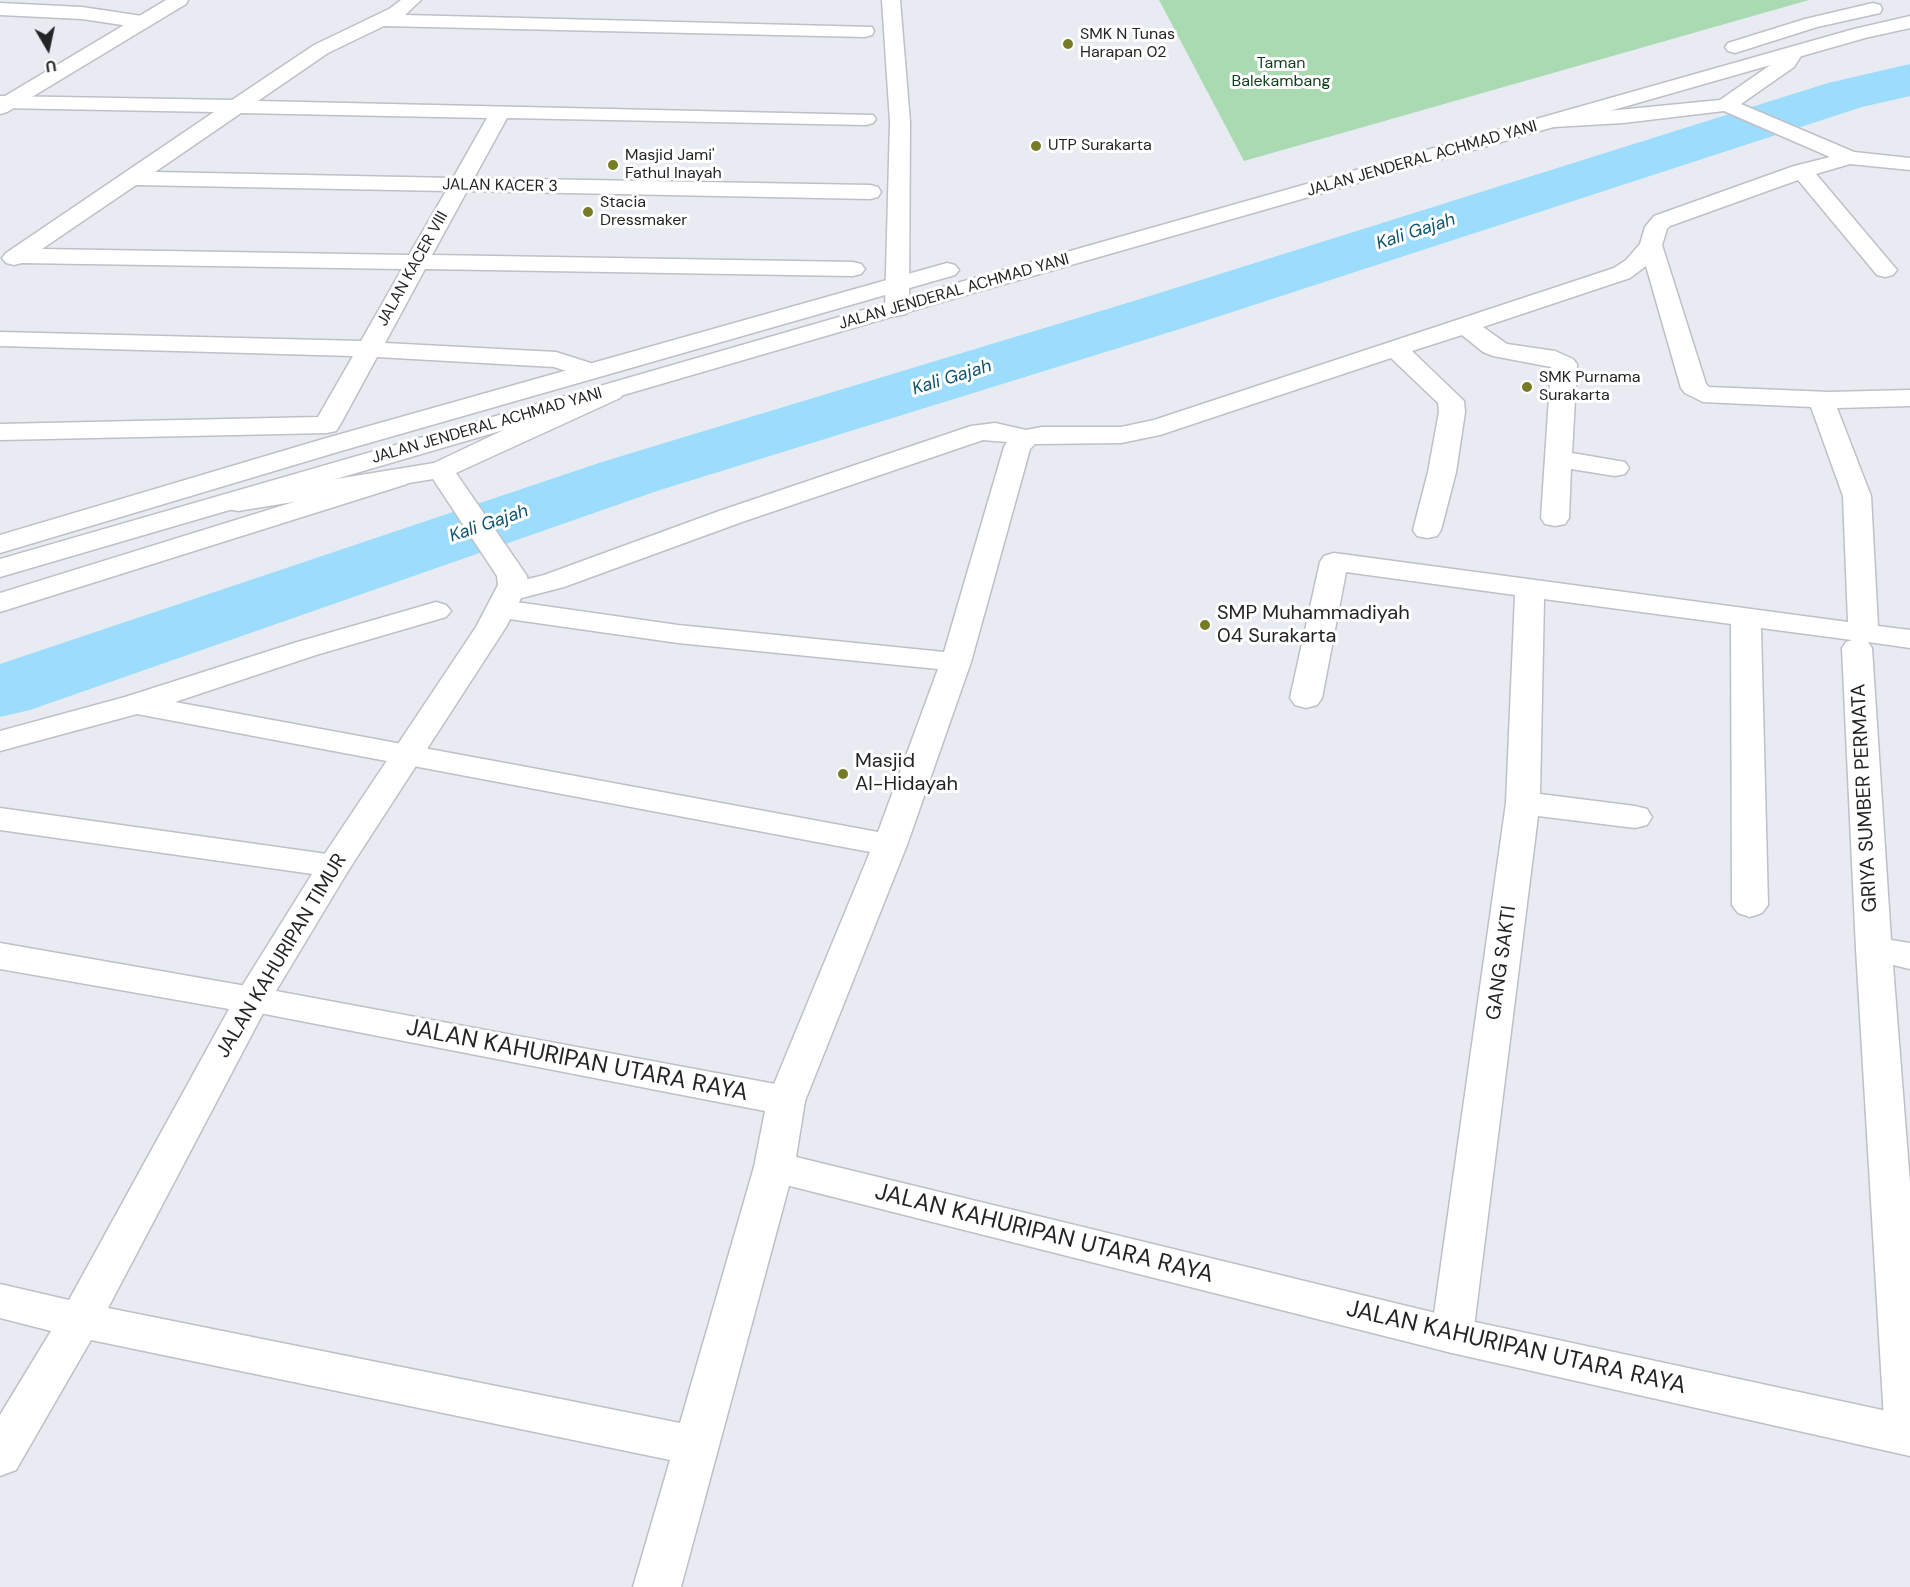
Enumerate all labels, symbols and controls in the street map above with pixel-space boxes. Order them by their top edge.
north arrow [18,18,78,78]
place label: SMK N Tunas Harapan 02 [1080,25,1175,63]
marker: SMK N Tunas Harapan 02 [1061,37,1075,51]
park label: Taman Balekambang [1232,54,1330,92]
text: U [44,55,58,78]
street label: JALAN JENDERAL ACHMAD YANI [1305,117,1539,201]
place label: UTP Surakarta [1048,136,1152,156]
marker: UTP Surakarta [1029,139,1043,153]
place label: Masjid Jami' Fathul Inayah [625,146,722,184]
marker: Masjid Jami' Fathul Inayah [606,158,620,172]
street label: JALAN KACER 3 [442,175,558,197]
place label: Stacia Dressmaker [600,193,687,231]
marker: Stacia Dressmaker [581,205,595,219]
street label: JALAN KACER VIII [374,208,452,330]
water label: Kali Gajah [1374,209,1458,255]
street label: JALAN JENDERAL ACHMAD YANI [837,250,1071,334]
water label: Kali Gajah [910,356,994,400]
place label: SMK Purnama Surakarta [1539,368,1641,406]
marker: SMK Purnama Surakarta [1520,380,1534,394]
street label: JALAN JENDERAL ACHMAD YANI [370,384,604,468]
water label: Kali Gajah [447,500,531,548]
place label: SMP Muhammadiyah 04 Surakarta [1217,602,1410,649]
marker: SMP Muhammadiyah 04 Surakarta [1198,618,1212,632]
street label: GRIYA SUMBER PERMATA [1847,683,1883,913]
place label: Masjid Al-Hidayah [855,750,958,797]
marker: Masjid Al-Hidayah [836,767,850,781]
street label: JALAN KAHURIPAN TIMUR [211,850,353,1062]
street label: GANG SAKTI [1482,904,1522,1022]
street label: JALAN KAHURIPAN UTARA RAYA [404,1014,750,1108]
street label: JALAN KAHURIPAN UTARA RAYA [872,1178,1216,1290]
street label: JALAN KAHURIPAN UTARA RAYA [1343,1295,1689,1401]

